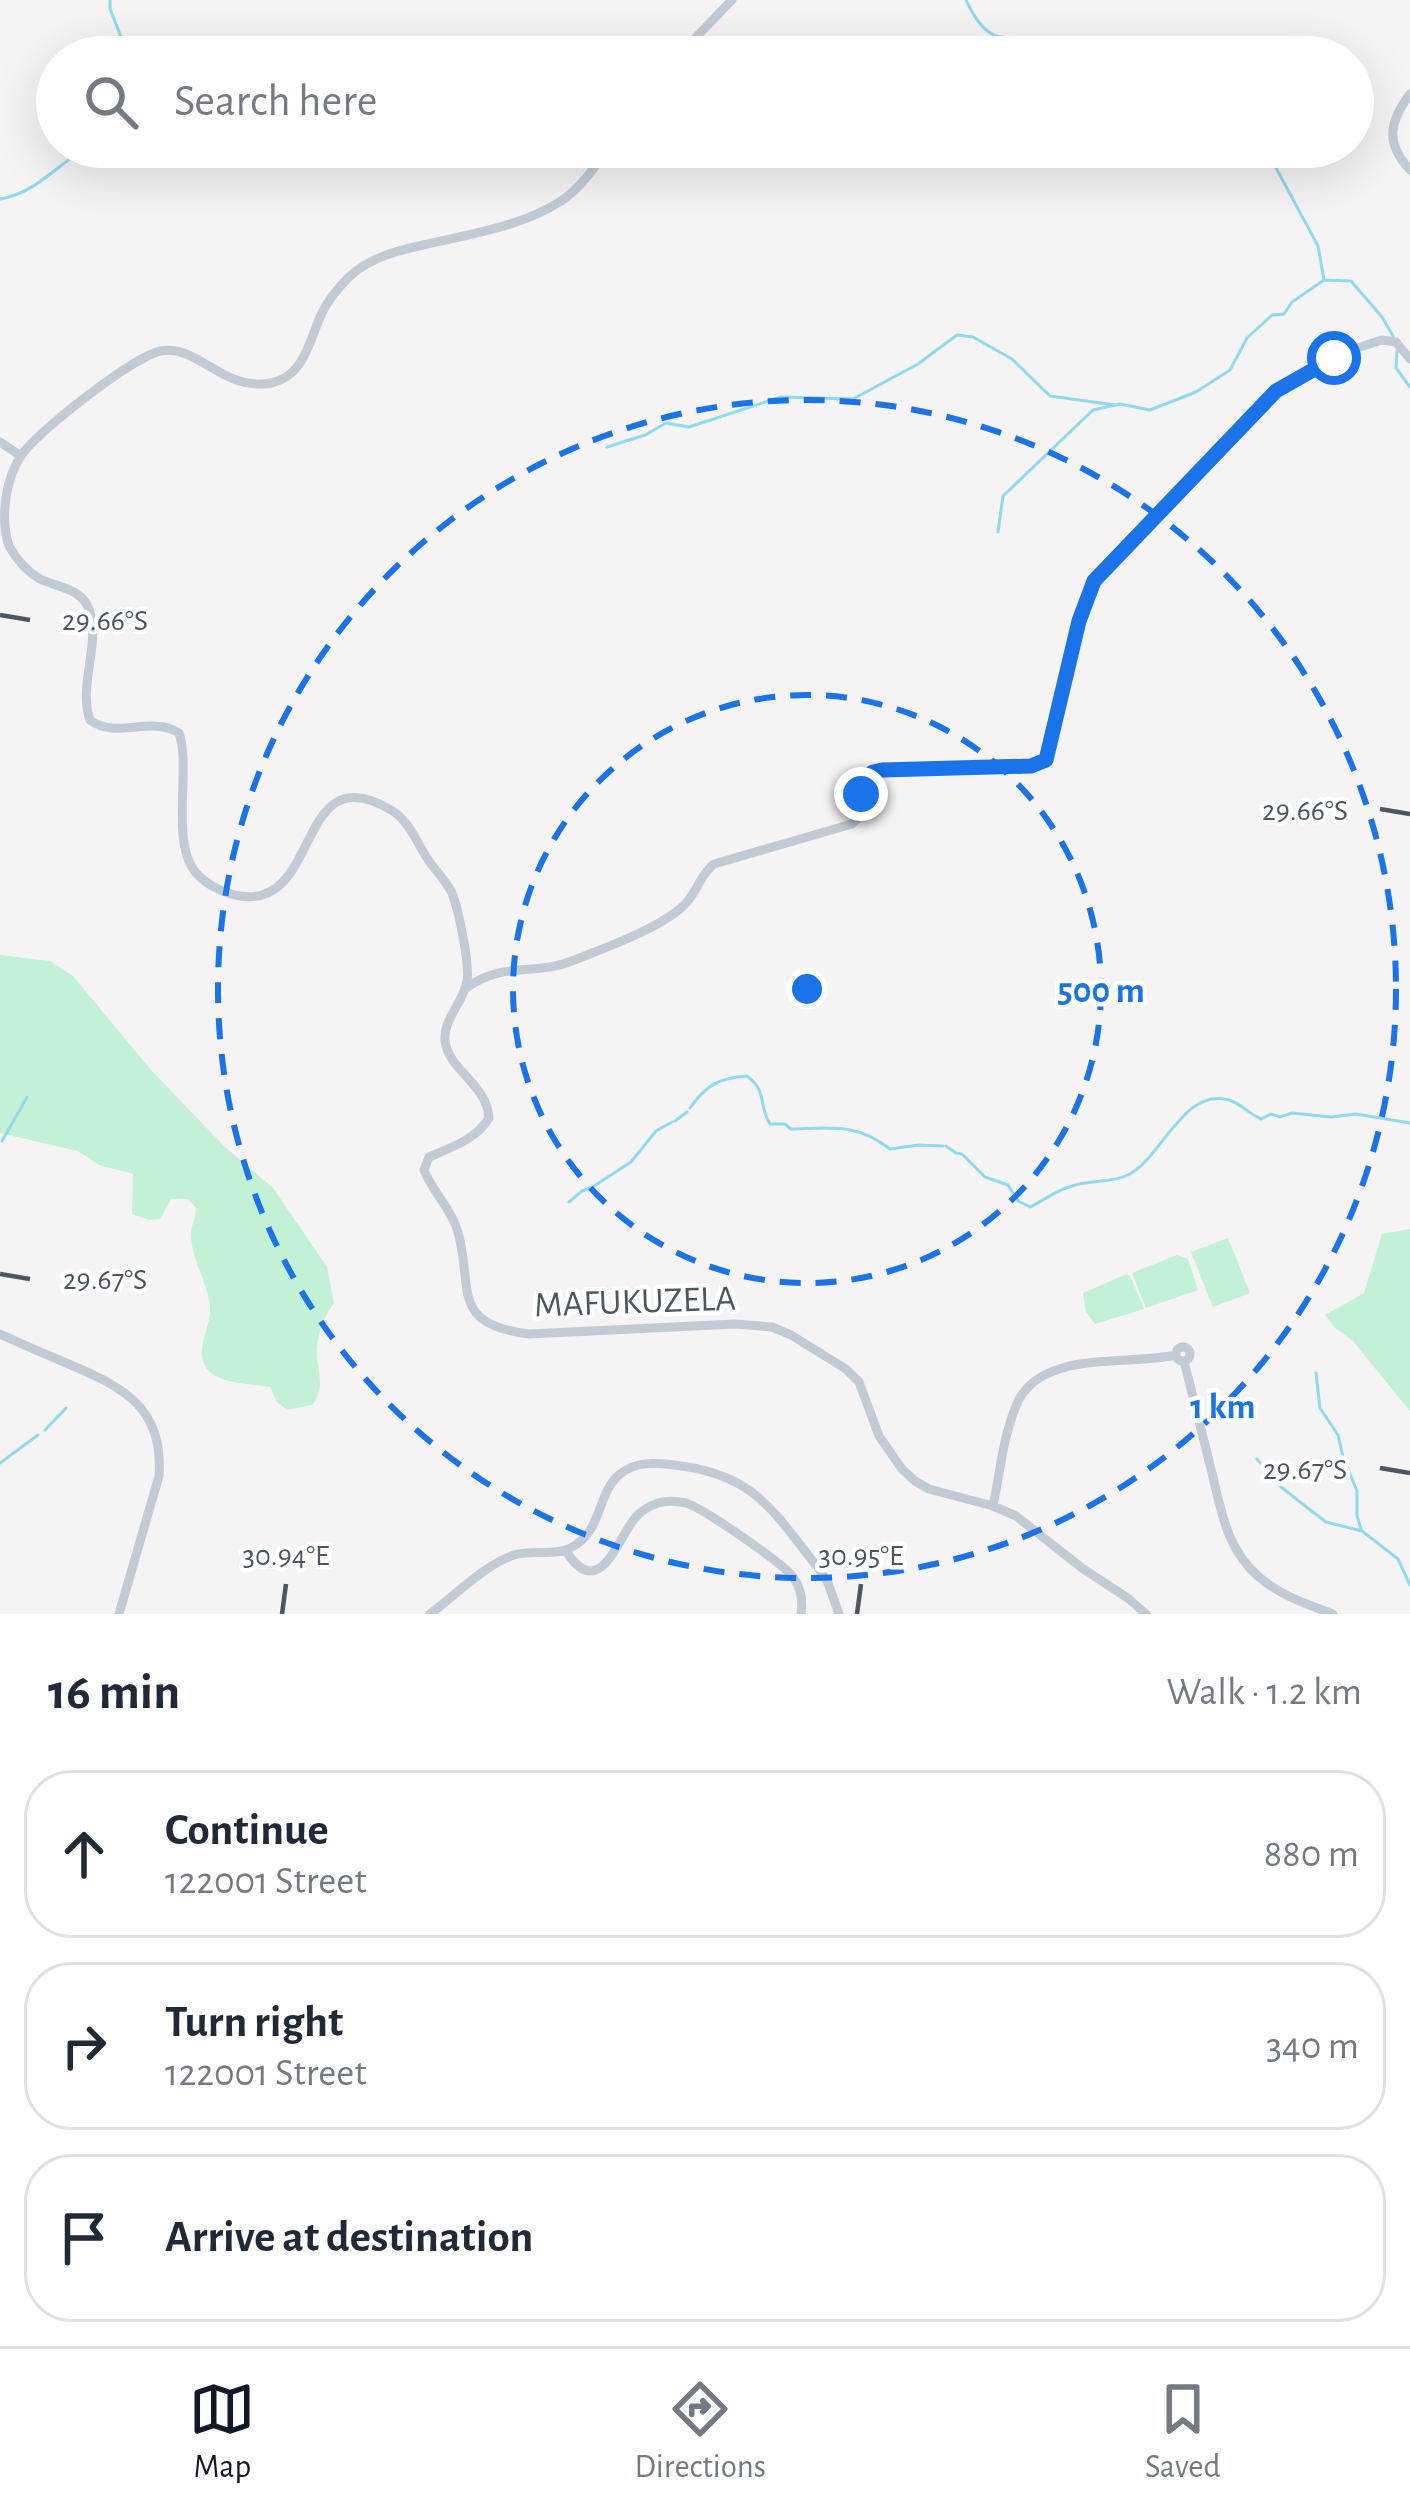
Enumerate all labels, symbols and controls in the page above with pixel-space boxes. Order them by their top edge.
search box [36,36,1374,168]
icon: search [78,69,144,135]
text: Search here [174,79,377,124]
route start [1307,331,1361,385]
text: 29.66°S [62,606,148,636]
route end [834,767,888,821]
text: 29.66°S [1262,796,1348,826]
centre of rings [786,968,828,1010]
text: 500 m [1057,973,1145,1009]
text: 29.67°S [63,1265,147,1295]
street label: MAFUKUZELA [534,1280,737,1324]
text: 1 km [1190,1389,1256,1425]
text: 29.67°S [1263,1455,1347,1485]
text: 30.94°E [243,1541,329,1571]
text: 30.95°E [819,1541,903,1571]
text: 16 min [48,1667,180,1718]
text: Walk · 1.2 km [1167,1673,1362,1712]
text: Continue [165,1808,329,1853]
icon: ahead [51,1821,117,1887]
text: 880 m [1264,1835,1359,1874]
text: 122001 Street [165,1862,367,1901]
text: Turn right [165,2000,343,2045]
icon: right [51,2013,117,2079]
text: 340 m [1266,2027,1359,2066]
text: 122001 Street [165,2054,367,2093]
icon: arrive [51,2205,117,2271]
text: Arrive at destination [165,2215,533,2260]
tab: Map [189,2376,255,2488]
tab: Directions [634,2376,766,2488]
tab: Saved [1145,2376,1220,2488]

